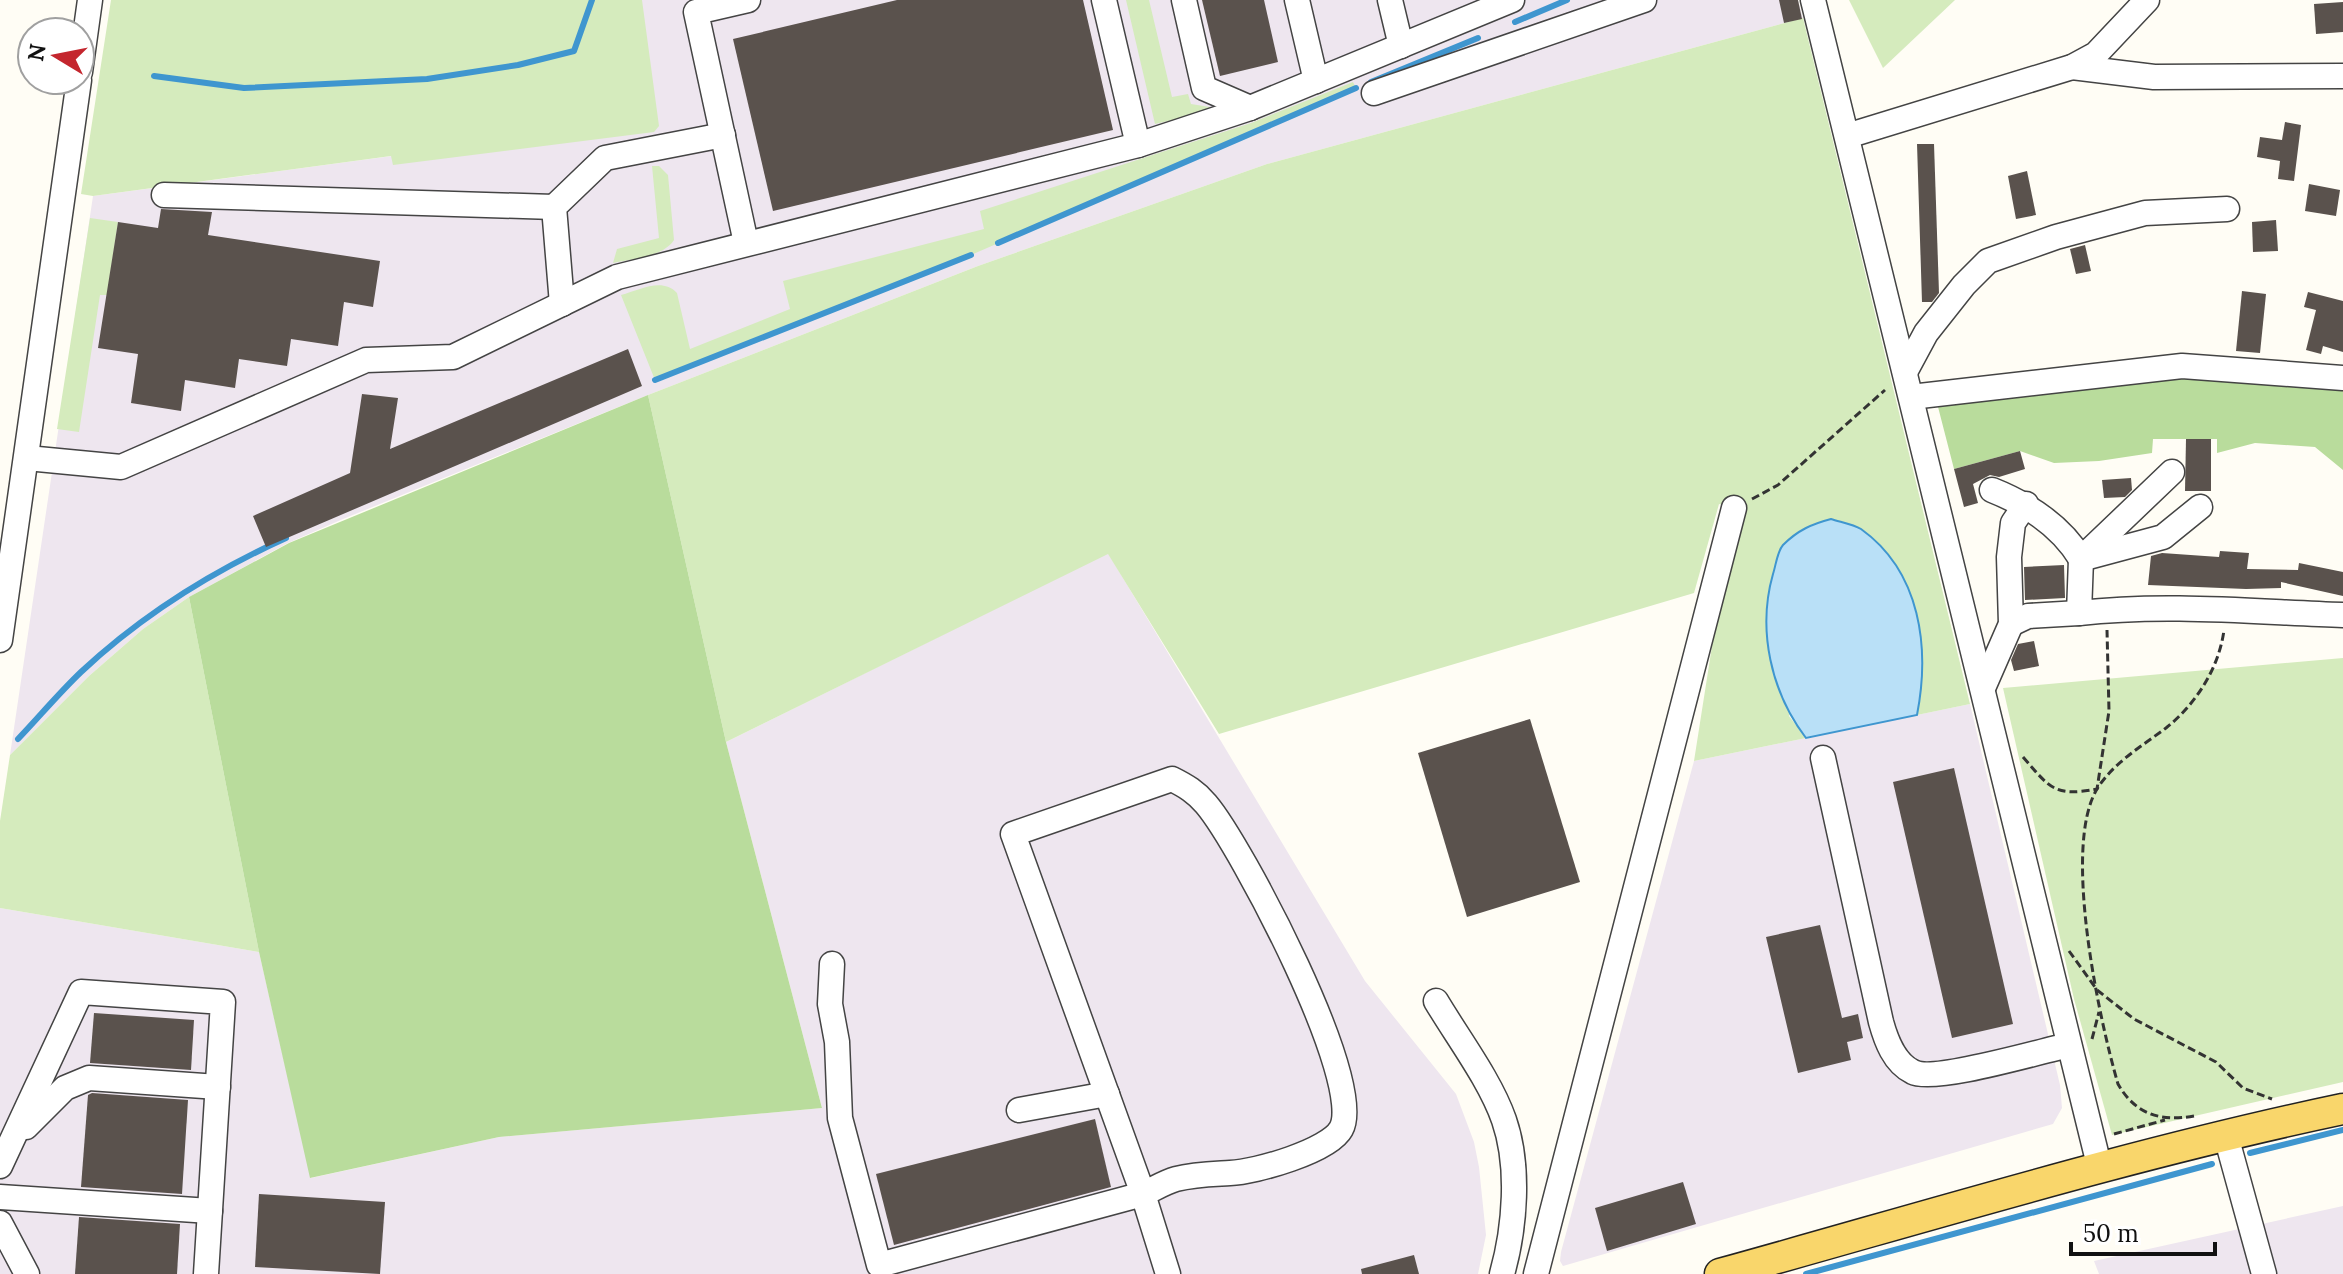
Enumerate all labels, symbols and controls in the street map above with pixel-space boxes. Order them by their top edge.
north arrow [16,16,96,96]
text: N [21,42,52,63]
scale bar [2071,1206,2215,1256]
text: 50 m [2083,1218,2139,1249]

